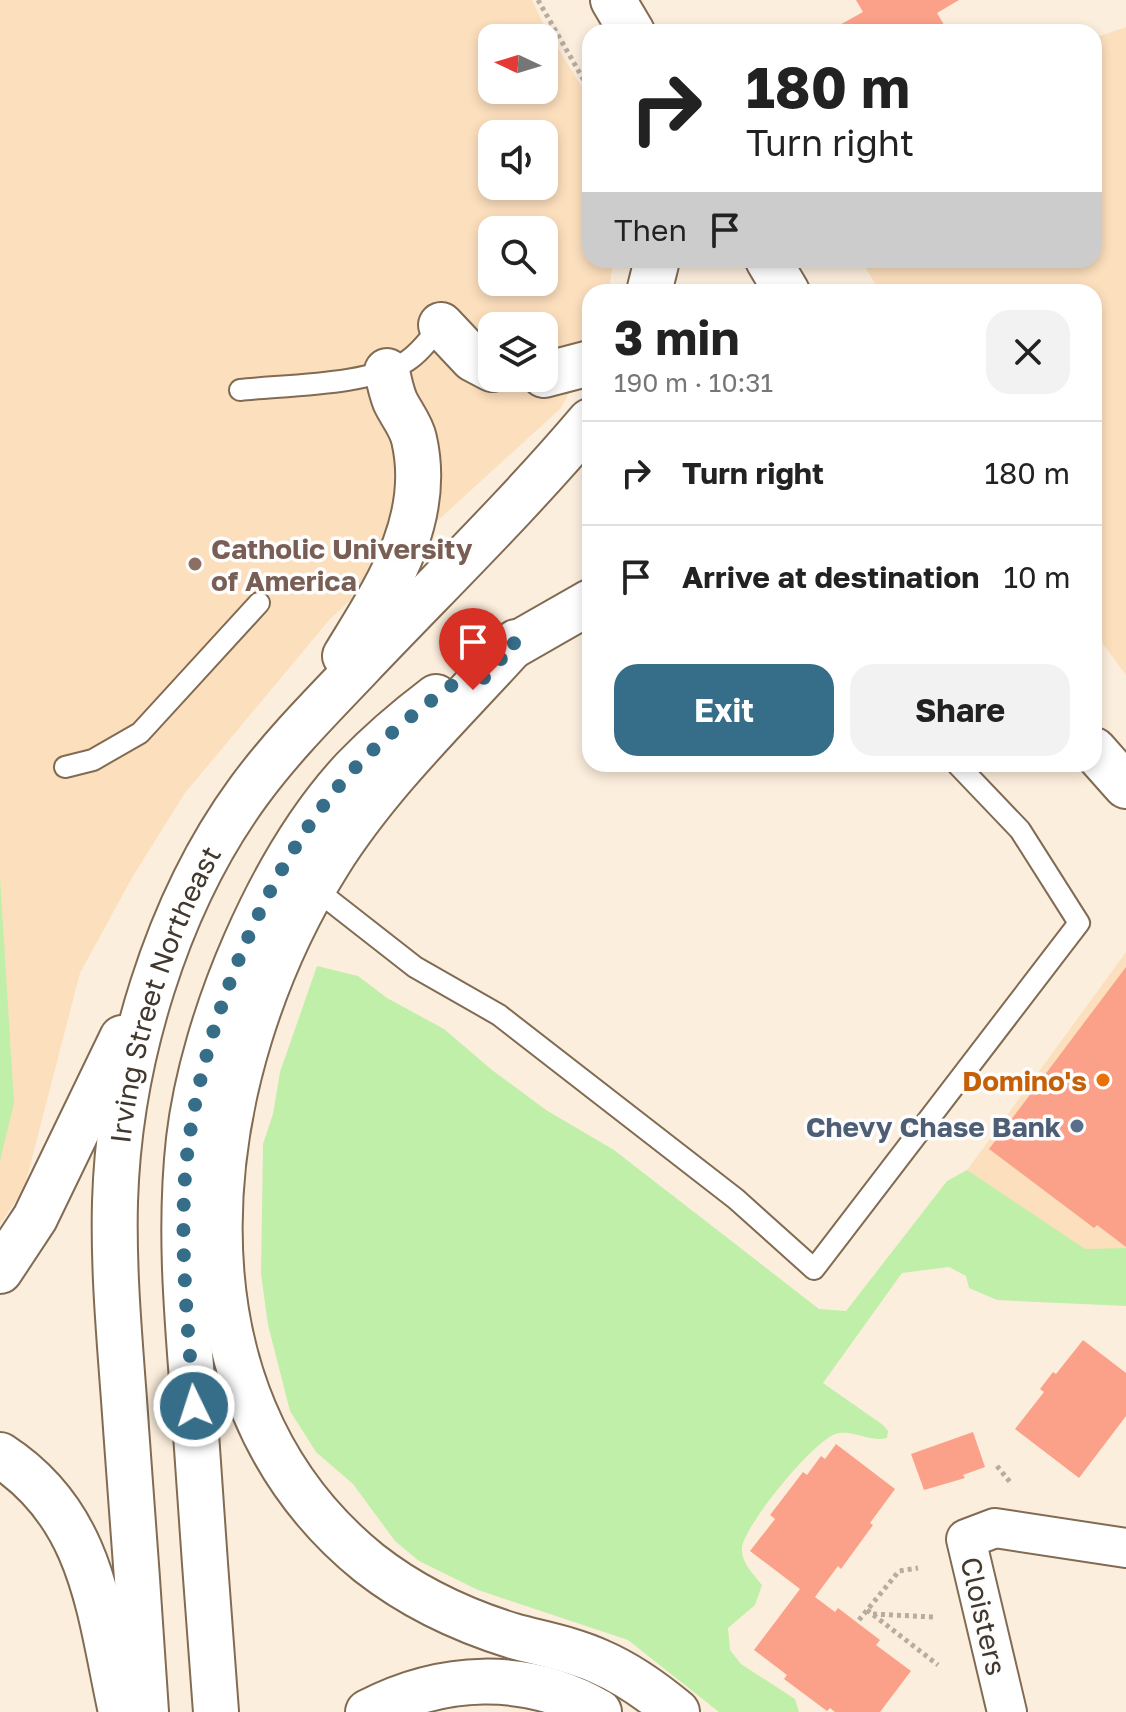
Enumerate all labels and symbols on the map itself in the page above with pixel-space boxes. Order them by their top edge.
north arrow [478,24,558,104]
place label: Catholic University of America [211,532,473,597]
marker: Catholic University of America [186,555,204,573]
pin [439,608,507,690]
street label: Irving Street Northeast [103,840,227,1145]
place label: Domino's [962,1064,1087,1097]
marker: Domino's [1094,1071,1112,1089]
place label: Chevy Chase Bank [806,1110,1061,1143]
marker: Chevy Chase Bank [1068,1117,1086,1135]
position arrow [152,1364,236,1448]
street label: Cloisters [954,1554,1014,1678]

